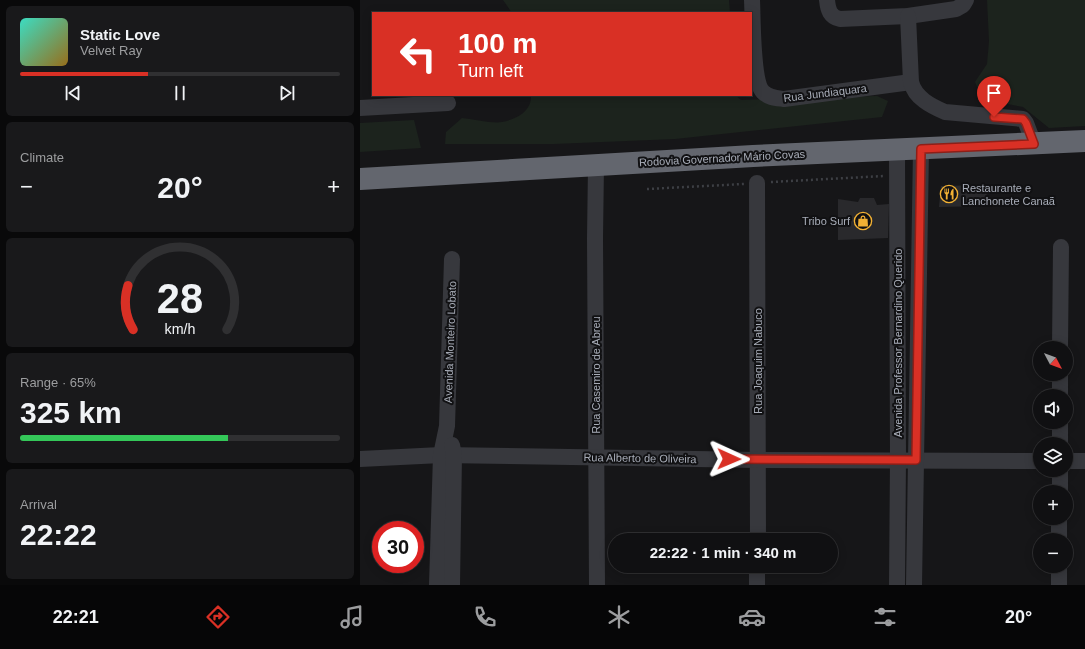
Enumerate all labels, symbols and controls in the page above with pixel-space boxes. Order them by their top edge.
text: Static Love [80,26,160,43]
icon: left [392,28,444,80]
text: 100 m [458,28,537,59]
text: Velvet Ray [80,43,142,58]
text: Turn left [458,61,523,81]
pin [977,76,1011,117]
icon: previous [62,82,84,104]
icon: pause [169,82,191,104]
icon: next [276,82,298,104]
street label: Rua Jundiaquara [783,82,868,104]
icon: arrive [983,82,1005,104]
street label: Rodovia Governador Mário Covas [639,148,806,168]
text: Climate [20,150,64,165]
text: 20° [157,171,203,204]
text: − [20,174,33,199]
text: + [327,174,340,199]
place label: Restaurante e Lanchonete Canaã [962,182,1056,207]
restaurant icon: Restaurante e Lanchonete Canaã [939,184,959,204]
shop icon: Tribo Surf [853,211,873,231]
place label: Tribo Surf [802,215,851,227]
street label: Avenida Professor Bernardino Querido [892,249,904,437]
text: 28 [157,275,203,322]
street label: Avenida Monteiro Lobato [442,281,458,403]
street label: Rua Joaquim Nabuco [752,308,764,414]
street label: Rua Casemiro de Abreu [590,316,602,434]
text: km/h [165,321,196,337]
north arrow [1033,341,1073,381]
map controls [1033,341,1073,573]
text: Range · 65% [20,375,96,390]
button: sound [1033,389,1073,429]
text: 325 km [20,396,122,429]
button: layers [1033,437,1073,477]
position arrow [708,438,750,480]
street label: Rua Alberto de Oliveira [583,451,698,465]
button: + [1033,485,1073,525]
text: Arrival [20,497,57,512]
text: 22:22 [20,518,97,551]
speed limit sign: 30 [372,521,424,573]
button: − [1033,533,1073,573]
text: 22:22 · 1 min · 340 m [650,544,796,561]
icon: directions [204,603,232,631]
icon: music [338,603,366,631]
icon: phone [471,603,499,631]
icon: climate [605,603,633,631]
icon: car [738,603,766,631]
icon: filters [871,603,899,631]
text: 22:21 [53,607,99,627]
text: 20° [1005,607,1032,627]

